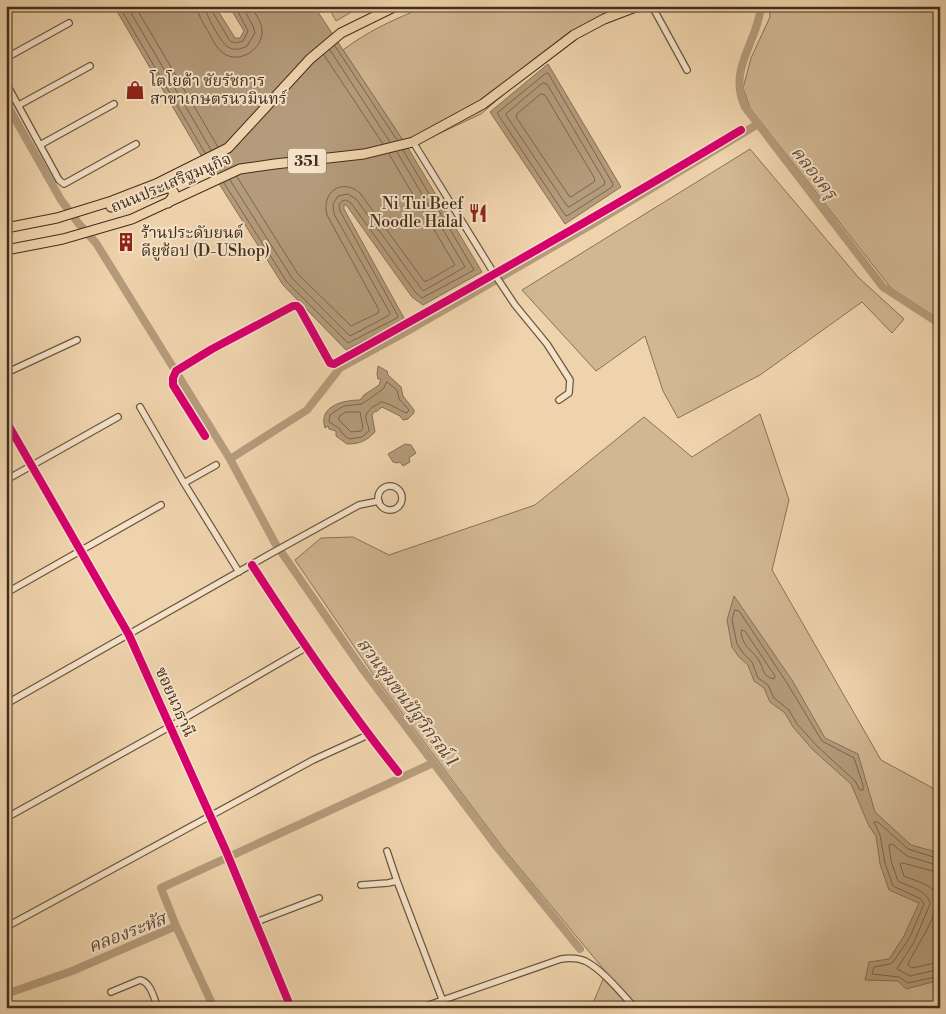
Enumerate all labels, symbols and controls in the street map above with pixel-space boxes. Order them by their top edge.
place label: โตโยต้า ชัยรัชการ สาขาเกษตรนวมินทร์ [149,70,287,109]
shop icon: โตโยต้า ชัยรัชการ สาขาเกษตรนวมินทร์ [124,79,146,101]
water label: คลองครุ [786,141,843,206]
road number: 351 [288,148,326,174]
street label: ถนนประเสริฐมนูกิจ [108,149,234,217]
place label: Ni Tui Beef Noodle Halal [370,194,464,232]
restaurant icon: Ni Tui Beef Noodle Halal [467,202,489,224]
place label: ร้านประดับยนต์ ดียูช้อป (D-UShop) [141,223,270,261]
building icon: ร้านประดับยนต์ ดียูช้อป (D-UShop) [115,231,137,253]
water label: สวนชุมชนปัฐวิกรณ์ 1 [351,633,463,771]
street label: ซอยนวธานี [151,664,199,740]
water label: คลองระหัส [85,907,171,958]

